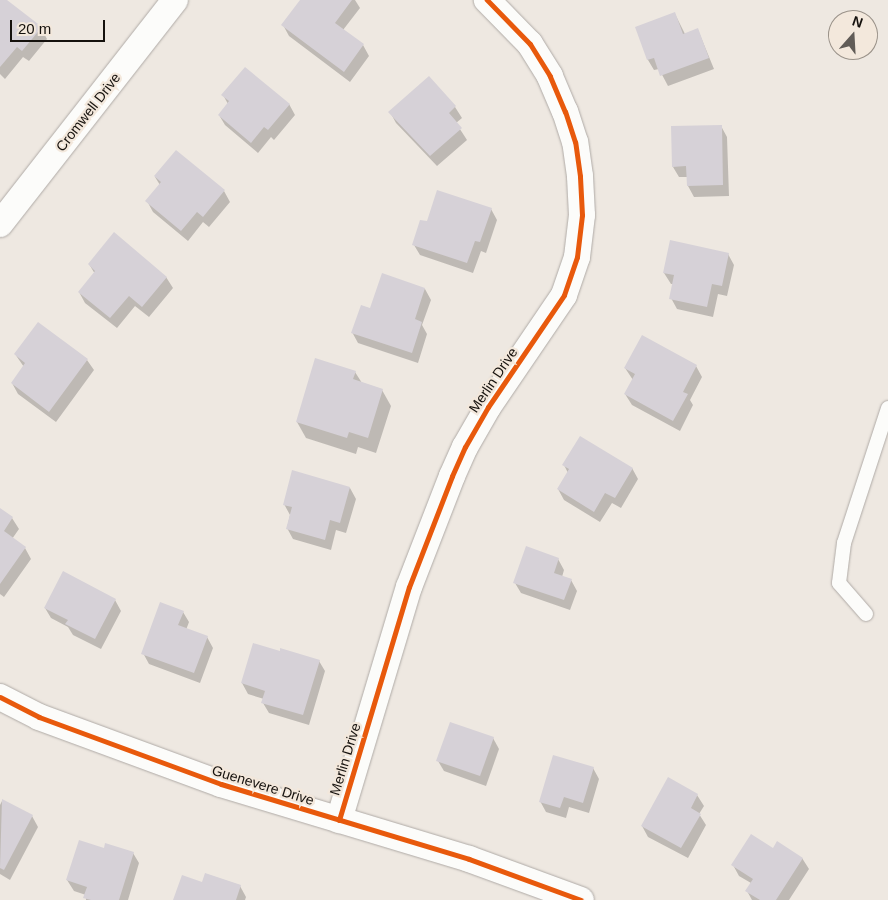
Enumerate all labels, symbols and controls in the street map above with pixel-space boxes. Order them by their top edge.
scale bar [12,10,108,42]
north arrow [828,10,878,60]
text: N [850,13,865,31]
text: 20 m [18,20,51,37]
street label: Cromwell Drive [52,69,124,155]
street label: Merlin Drive [465,344,521,416]
street label: Merlin Drive [326,721,364,797]
street label: Guenevere Drive [210,761,316,809]

